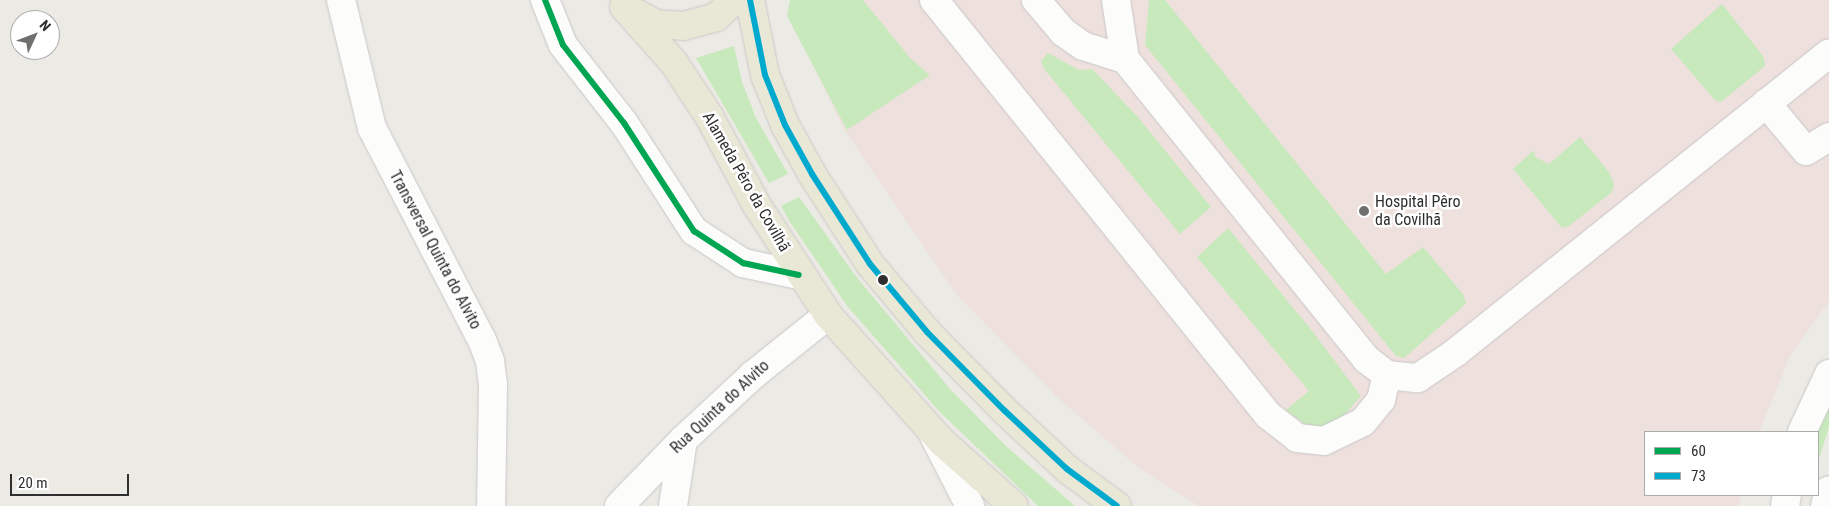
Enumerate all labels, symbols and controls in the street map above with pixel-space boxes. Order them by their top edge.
north arrow [10,10,60,60]
text: N [36,17,54,34]
street label: Alameda Pêro da Covilhã [698,109,794,255]
street label: Transversal Quinta do Alvito [385,167,485,333]
place label: Hospital Pêro da Covilhã [1375,192,1461,230]
marker: Hospital Pêro da Covilhã [1357,204,1371,218]
unlabelled marker [878,275,888,285]
street label: Rua Quinta do Alvito [667,356,773,458]
legend [1644,431,1819,496]
text: 60 [1691,442,1706,460]
scale bar [12,464,131,496]
text: 73 [1691,467,1706,485]
text: 20 m [18,474,48,492]

